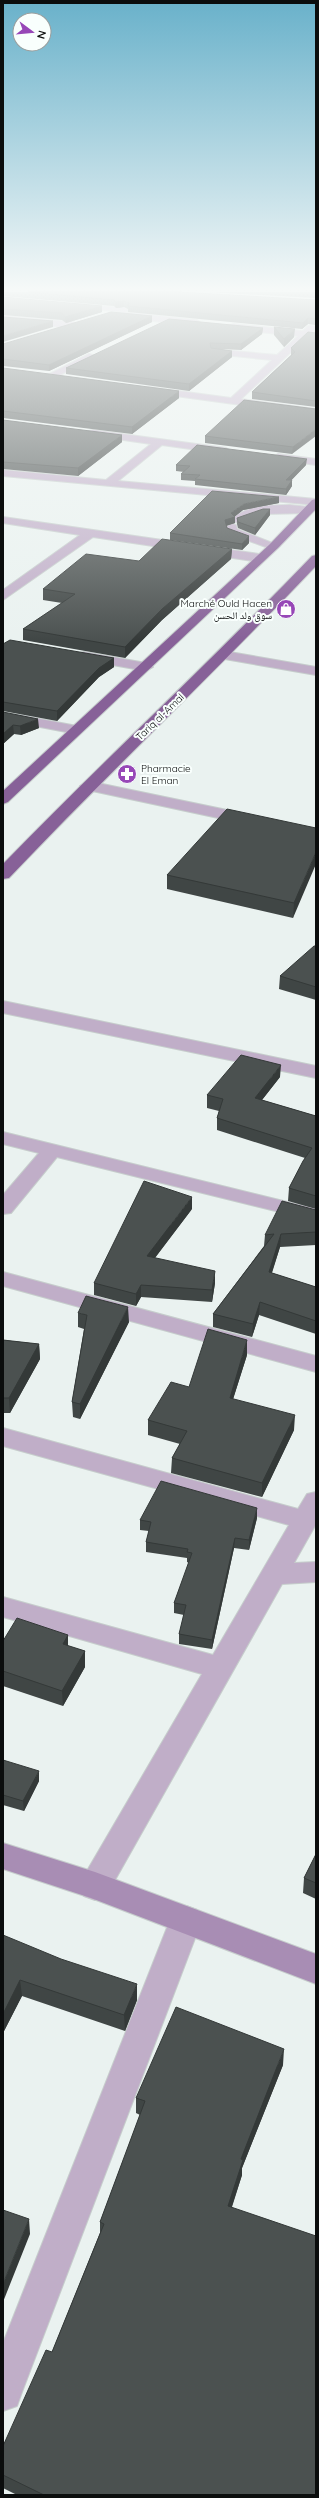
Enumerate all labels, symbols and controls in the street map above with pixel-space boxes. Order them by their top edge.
north arrow [12,12,52,52]
text: N [34,29,49,41]
place label: Marché Ould Hacen سوق ولد الحسن [181,597,272,622]
shop icon: Marché Ould Hacen سوق ولد الحسن [275,598,297,620]
street label: Tariq al-Amal [133,691,187,743]
place label: Pharmacie El Eman [141,762,191,787]
pharmacy icon: Pharmacie El Eman [116,763,138,785]

